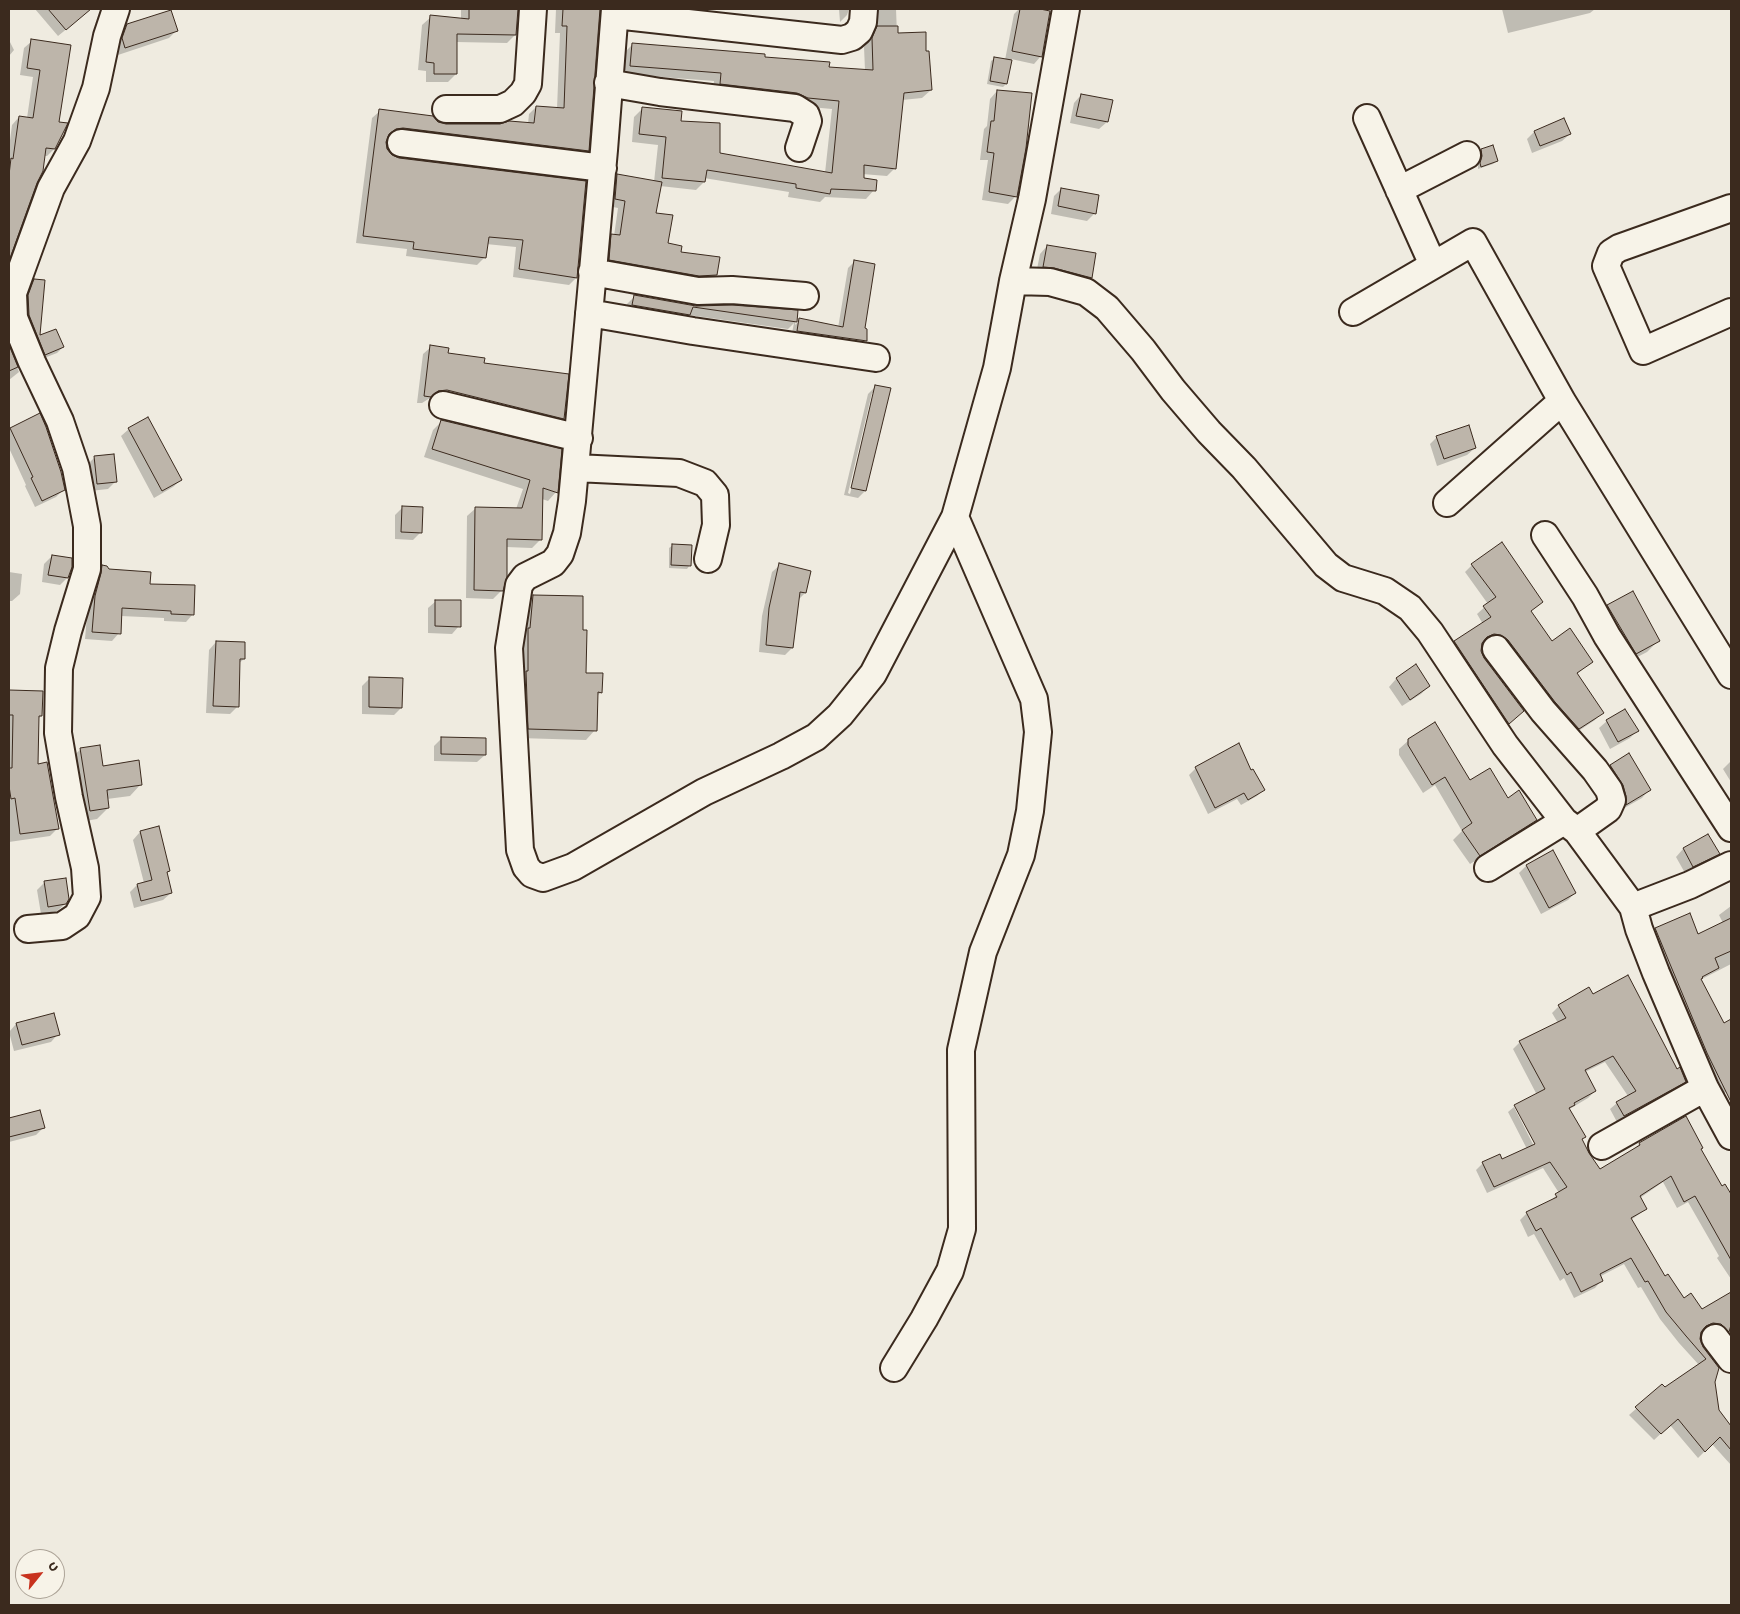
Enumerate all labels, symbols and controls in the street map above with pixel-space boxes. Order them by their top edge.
north arrow [15,1549,65,1599]
text: U [43,1559,62,1575]

